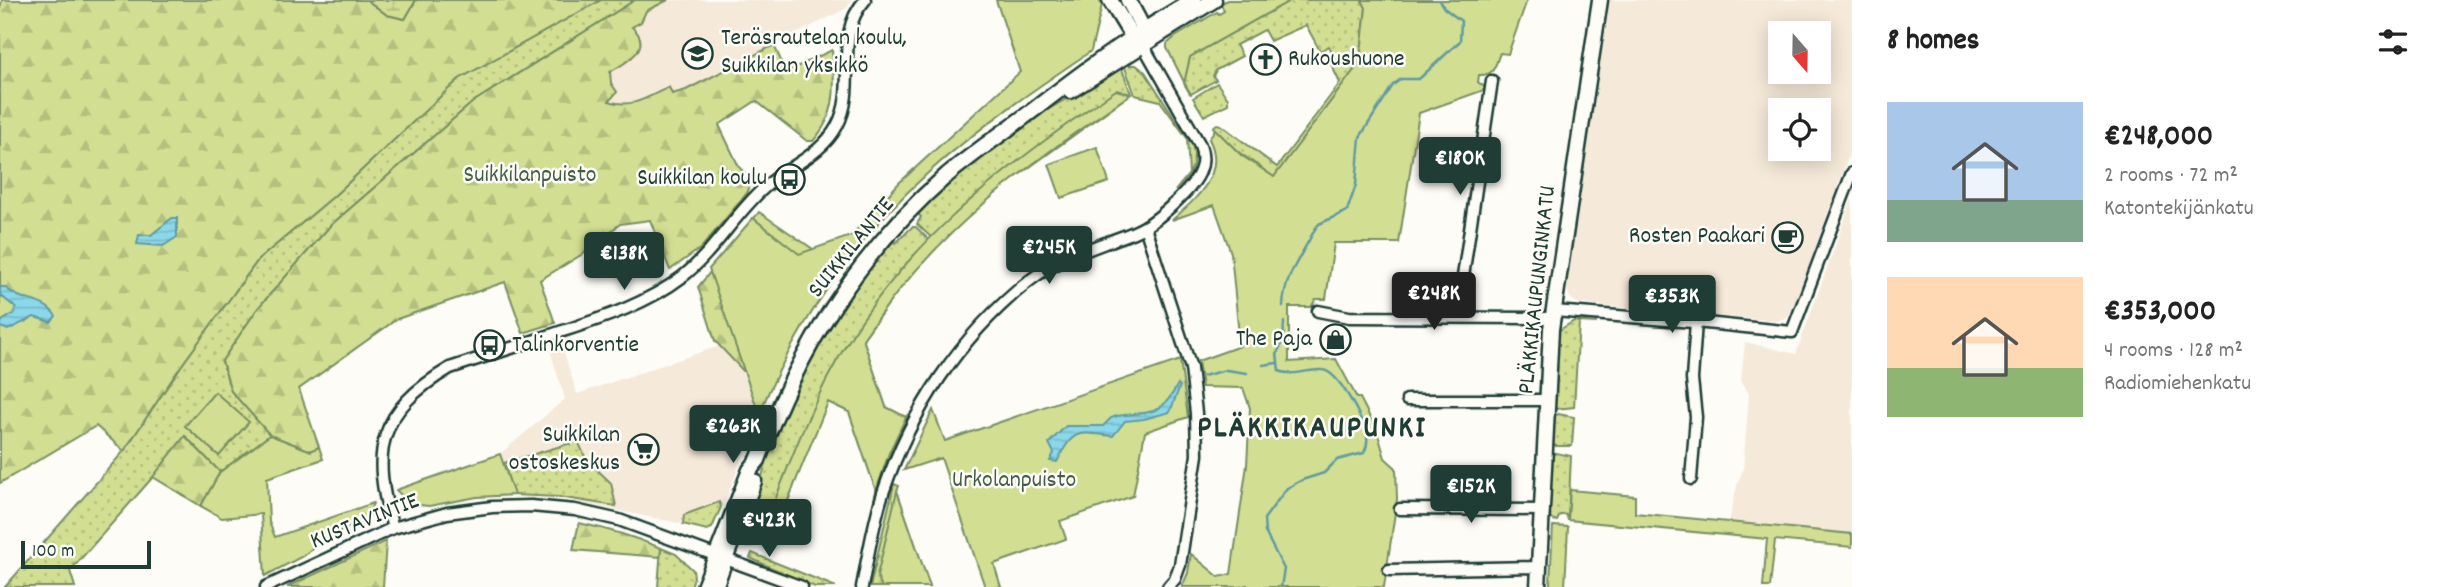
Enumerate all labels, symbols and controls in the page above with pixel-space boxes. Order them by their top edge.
north arrow [1768,21,1830,84]
map controls [1768,21,1831,161]
text: 8 homes [1887,21,1979,64]
place label: Teräsrautelan koulu, Suikkilan yksikkö [721,22,907,84]
icon: filters [2374,23,2412,61]
school or university icon: Teräsrautelan koulu, Suikkilan yksikkö [681,36,715,70]
church icon: Rukoushuone [1248,43,1282,77]
place label: Rukoushuone [1288,43,1405,77]
button: locate [1768,98,1831,161]
text: €248,000 [2104,117,2213,160]
icon: home [1943,130,2027,214]
pin: €180K [1411,138,1509,197]
text: €180K [1435,143,1485,176]
park label: Suikkilanpuisto [464,159,596,193]
text: 2 rooms · 72 m² [2104,160,2238,193]
place label: Suikkilan koulu [637,162,767,196]
bus stop icon: Suikkilan koulu [773,162,807,196]
street label: PLÄKKIKAUPUNGINKATU [1510,184,1566,396]
street label: SUIKKILANTIE [800,190,904,306]
text: Katontekijänkatu [2104,193,2254,226]
place label: Rosten Paakari [1629,220,1765,254]
cafe icon: Rosten Paakari [1771,220,1805,254]
pin: €245K [1000,226,1098,286]
pin: €138K [575,232,673,292]
text: €245K [1022,232,1076,265]
text: €138K [600,238,648,271]
pin: €248K [1385,272,1483,332]
pin: €353K [1623,276,1721,335]
text: €248K [1408,278,1460,311]
text: €353K [1645,281,1699,314]
text: €353,000 [2104,292,2216,335]
icon: home [1943,305,2027,389]
place label: The Paja [1236,323,1313,357]
shop icon: The Paja [1318,323,1352,357]
bus stop icon: Talinkorventie [472,329,506,363]
place label: Talinkorventie [512,329,639,363]
text: 4 rooms · 128 m² [2104,335,2243,368]
text: Radiomiehenkatu [2104,368,2251,401]
pin: €263K [684,406,782,465]
district label: PLÄKKIKAUPUNKI [1197,407,1427,453]
text: €263K [706,411,761,444]
place label: Suikkilan ostoskeskus [509,419,620,481]
supermarket icon: Suikkilan ostoskeskus [626,433,660,467]
park label: Urkolanpuisto [952,464,1076,498]
pin: €152K [1422,466,1520,525]
text: €152K [1446,471,1496,504]
street label: KUSTAVINTIE [305,485,425,559]
pin: €423K [720,500,818,559]
text: €423K [742,505,796,538]
scale bar [21,538,150,570]
text: 100 m [32,539,74,566]

